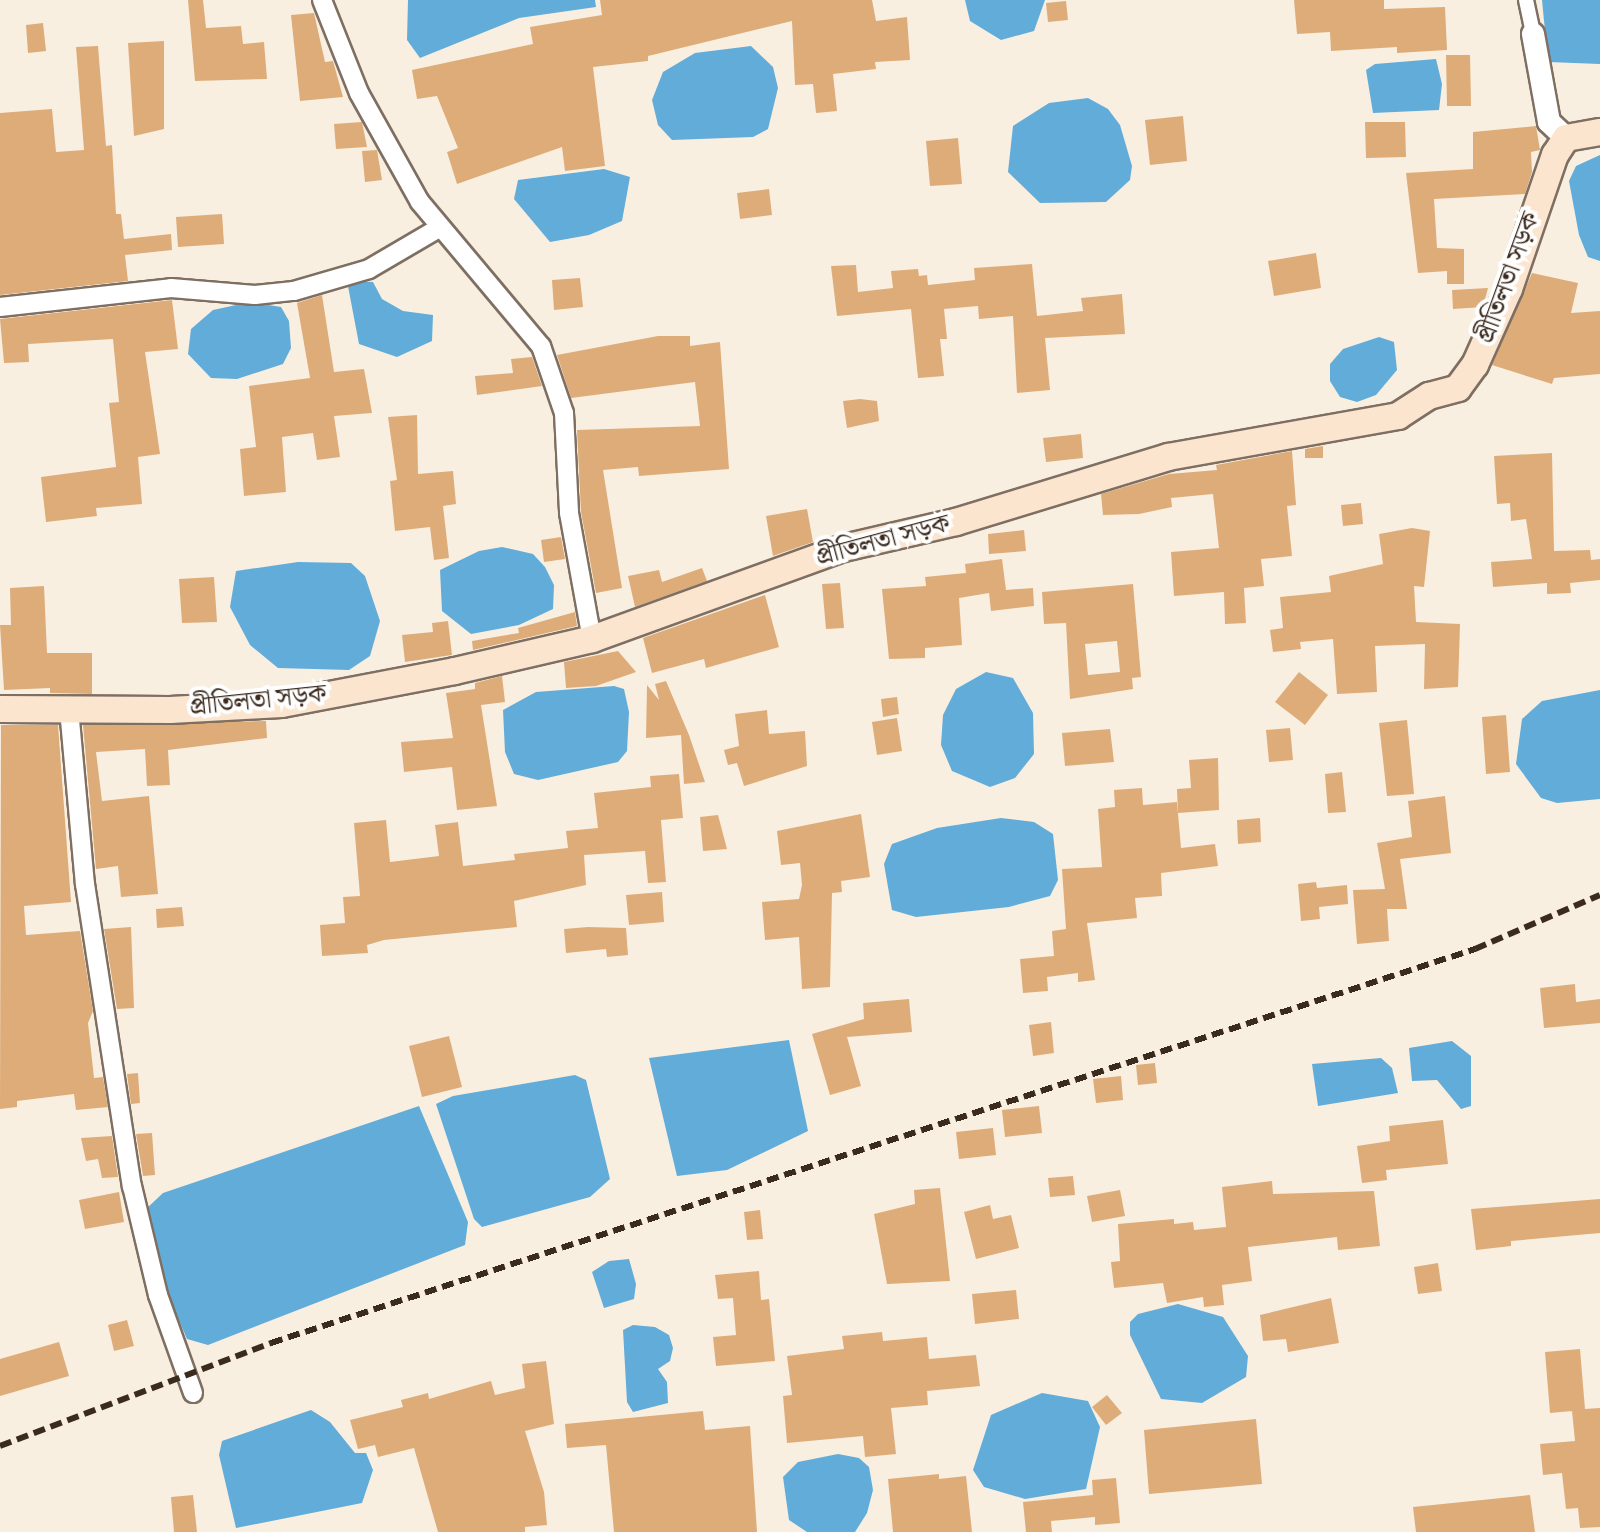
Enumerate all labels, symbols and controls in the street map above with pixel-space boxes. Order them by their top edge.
street label: প্রীতিলতা সড়ক [1471,208,1547,348]
street label: প্রীতিলতা সড়ক [813,508,953,574]
street label: প্রীতিলতা সড়ক [188,678,328,724]

